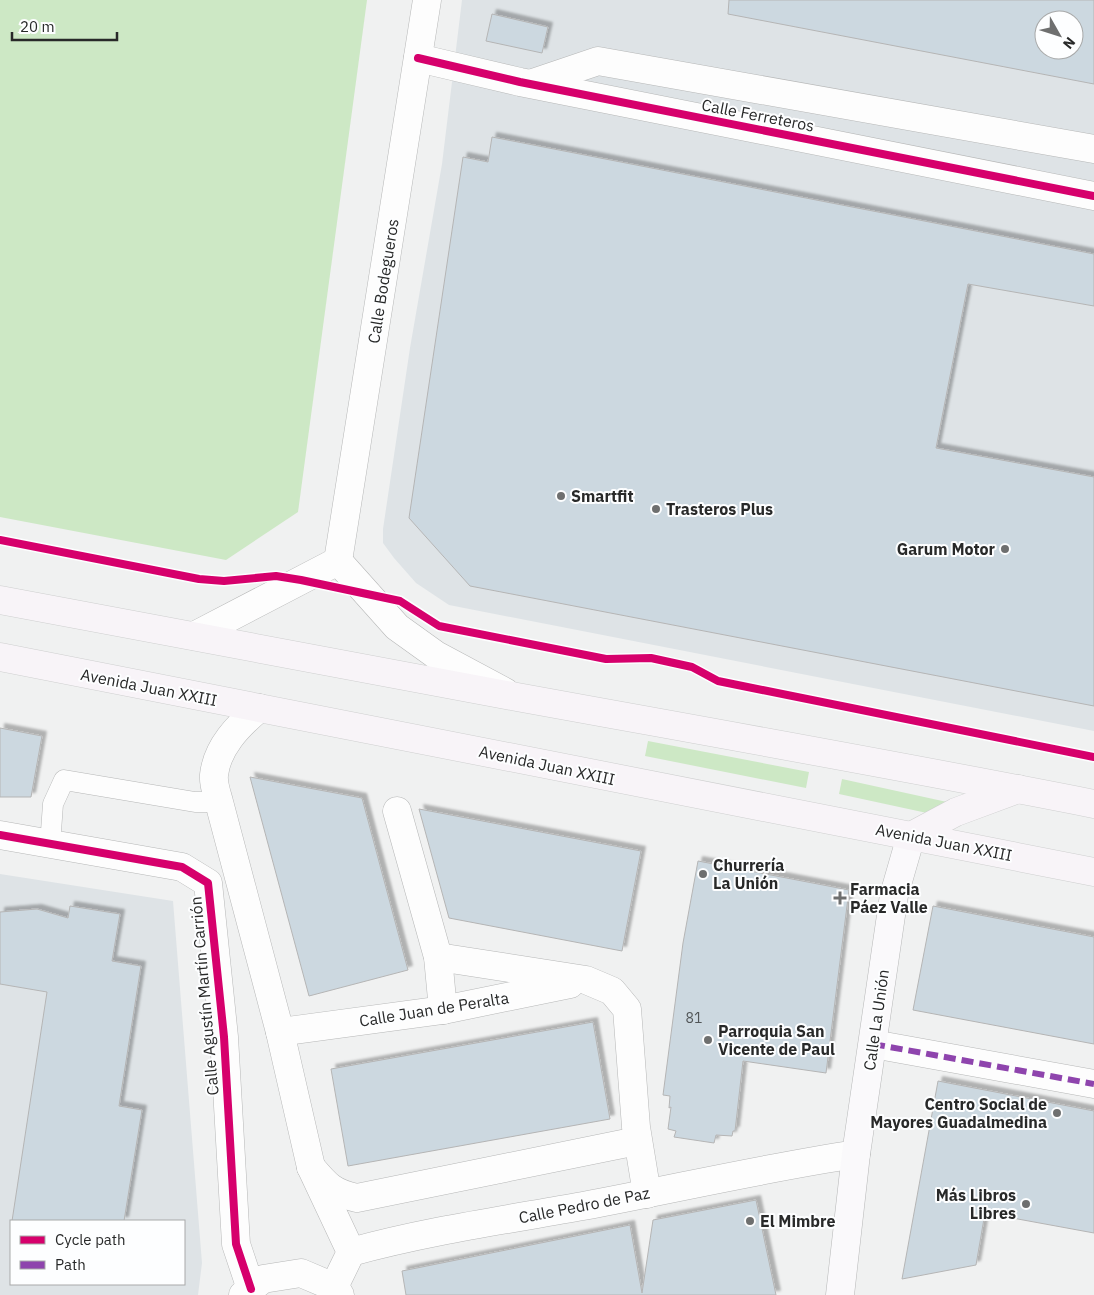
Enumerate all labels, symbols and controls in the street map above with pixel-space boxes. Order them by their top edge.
scale bar [12,10,118,42]
north arrow [1034,10,1084,60]
text: 20 m [20,17,55,36]
text: N [1059,34,1079,53]
street label: Calle Ferreteros [700,94,816,136]
street label: Calle Bodegueros [363,217,403,345]
place label: Smartfit [571,486,634,506]
marker: Smartfit [555,490,567,502]
place label: Trasteros Plus [666,499,773,519]
marker: Trasteros Plus [650,503,662,515]
place label: Garum Motor [897,539,996,559]
marker: Garum Motor [999,543,1011,555]
street label: Avenida Juan XXIII [79,664,219,710]
street label: Avenida Juan XXIII [477,741,617,789]
street label: Avenida Juan XXIII [874,819,1014,865]
place label: Churrería La Unión [713,855,784,893]
marker: Churrería La Unión [697,868,709,880]
place label: Farmacia Páez Valle [850,879,928,917]
marker: Farmacia Páez Valle [834,892,846,904]
street label: Calle Agustín Martín Carrión [185,896,223,1096]
street label: Calle La Unión [859,968,893,1072]
street label: Calle Juan de Peralta [358,987,511,1031]
house number: 81 [686,1009,702,1027]
place label: Parroquia San Vicente de Paul [718,1021,835,1059]
marker: Parroquia San Vicente de Paul [702,1034,714,1046]
place label: Centro Social de Mayores Guadalmedina [870,1094,1047,1132]
marker: Centro Social de Mayores Guadalmedina [1051,1107,1063,1119]
street label: Calle Pedro de Paz [517,1182,651,1228]
place label: Más Libros Libres [936,1185,1016,1223]
marker: Más Libros Libres [1020,1198,1032,1210]
place label: El Mimbre [760,1211,835,1231]
marker: El Mimbre [744,1215,756,1227]
legend [10,1220,185,1285]
text: Cycle path [55,1230,126,1249]
text: Path [55,1255,86,1274]

